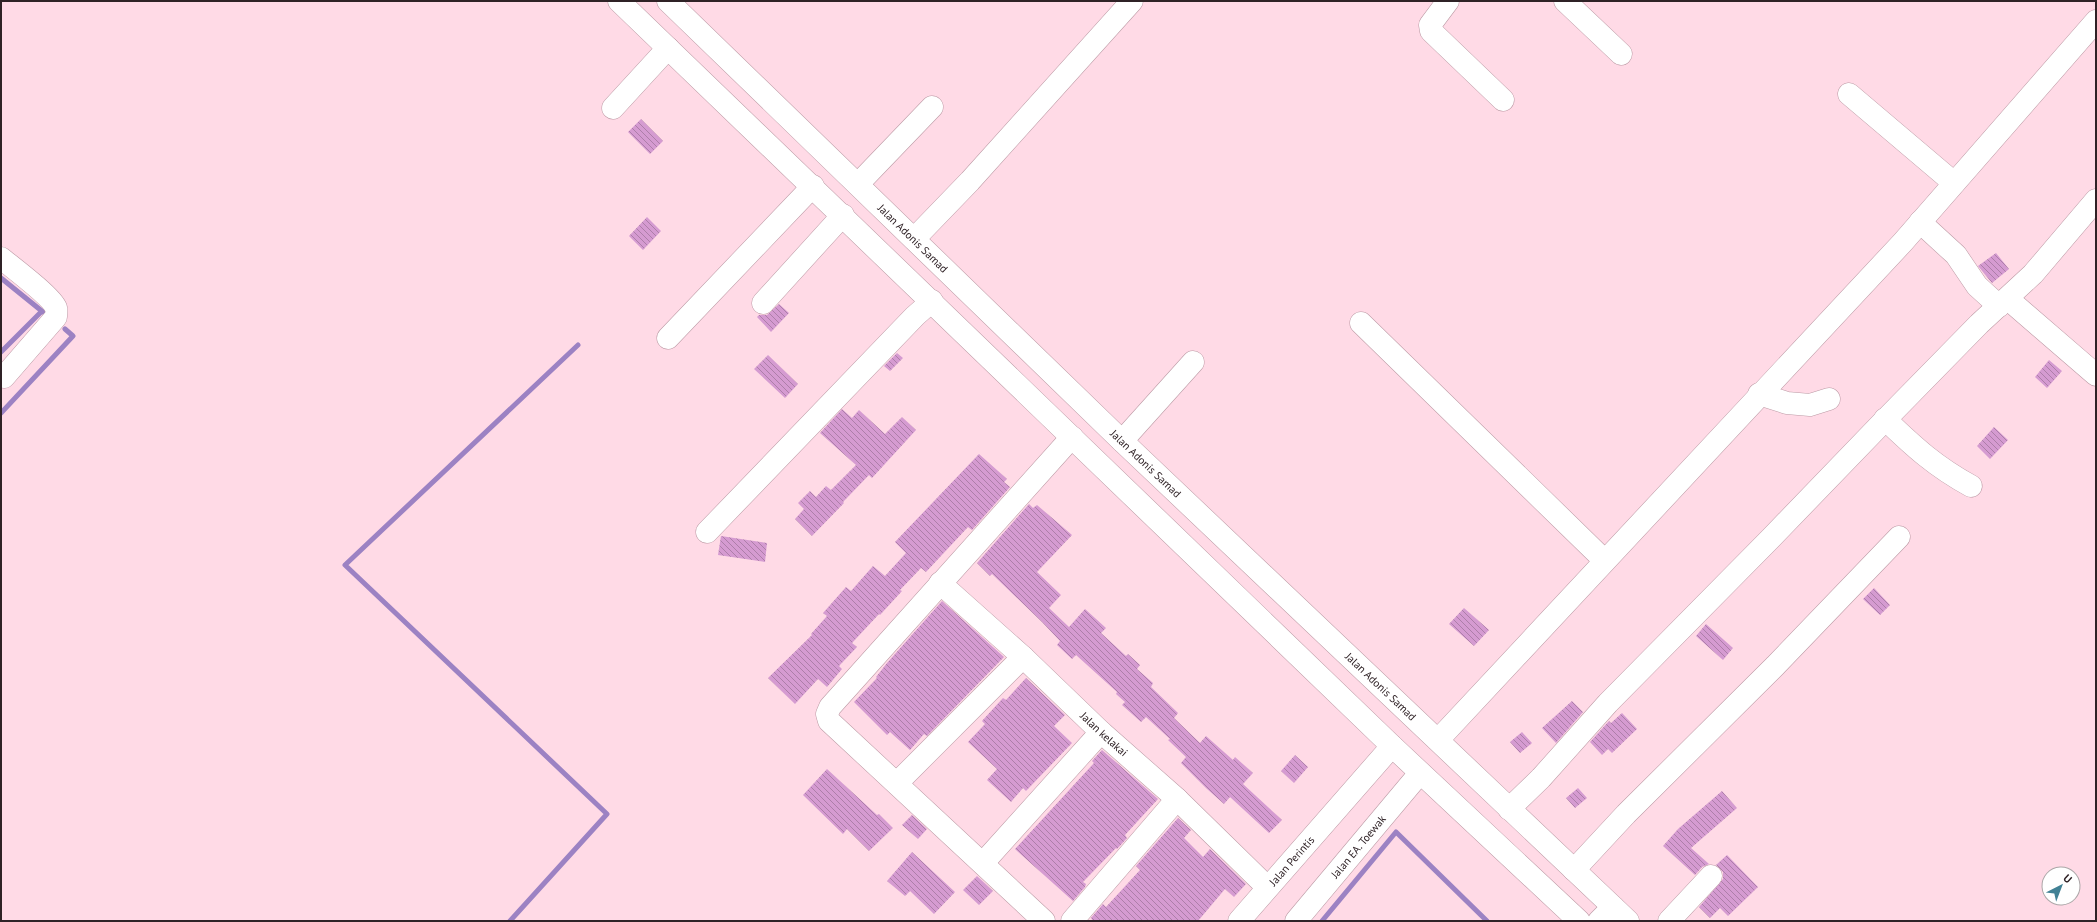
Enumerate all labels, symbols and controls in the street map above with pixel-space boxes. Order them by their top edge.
street label: Jalan Adonis Samad [874,200,951,276]
street label: Jalan Adonis Samad [1107,426,1184,500]
street label: Jalan Adonis Samad [1342,649,1419,723]
street label: Jalan kelakai [1077,708,1131,759]
street label: Jalan EA. Toewak [1327,812,1389,882]
street label: Jalan Perintis [1265,833,1317,889]
north arrow [2041,866,2081,906]
text: U [2060,871,2075,886]

